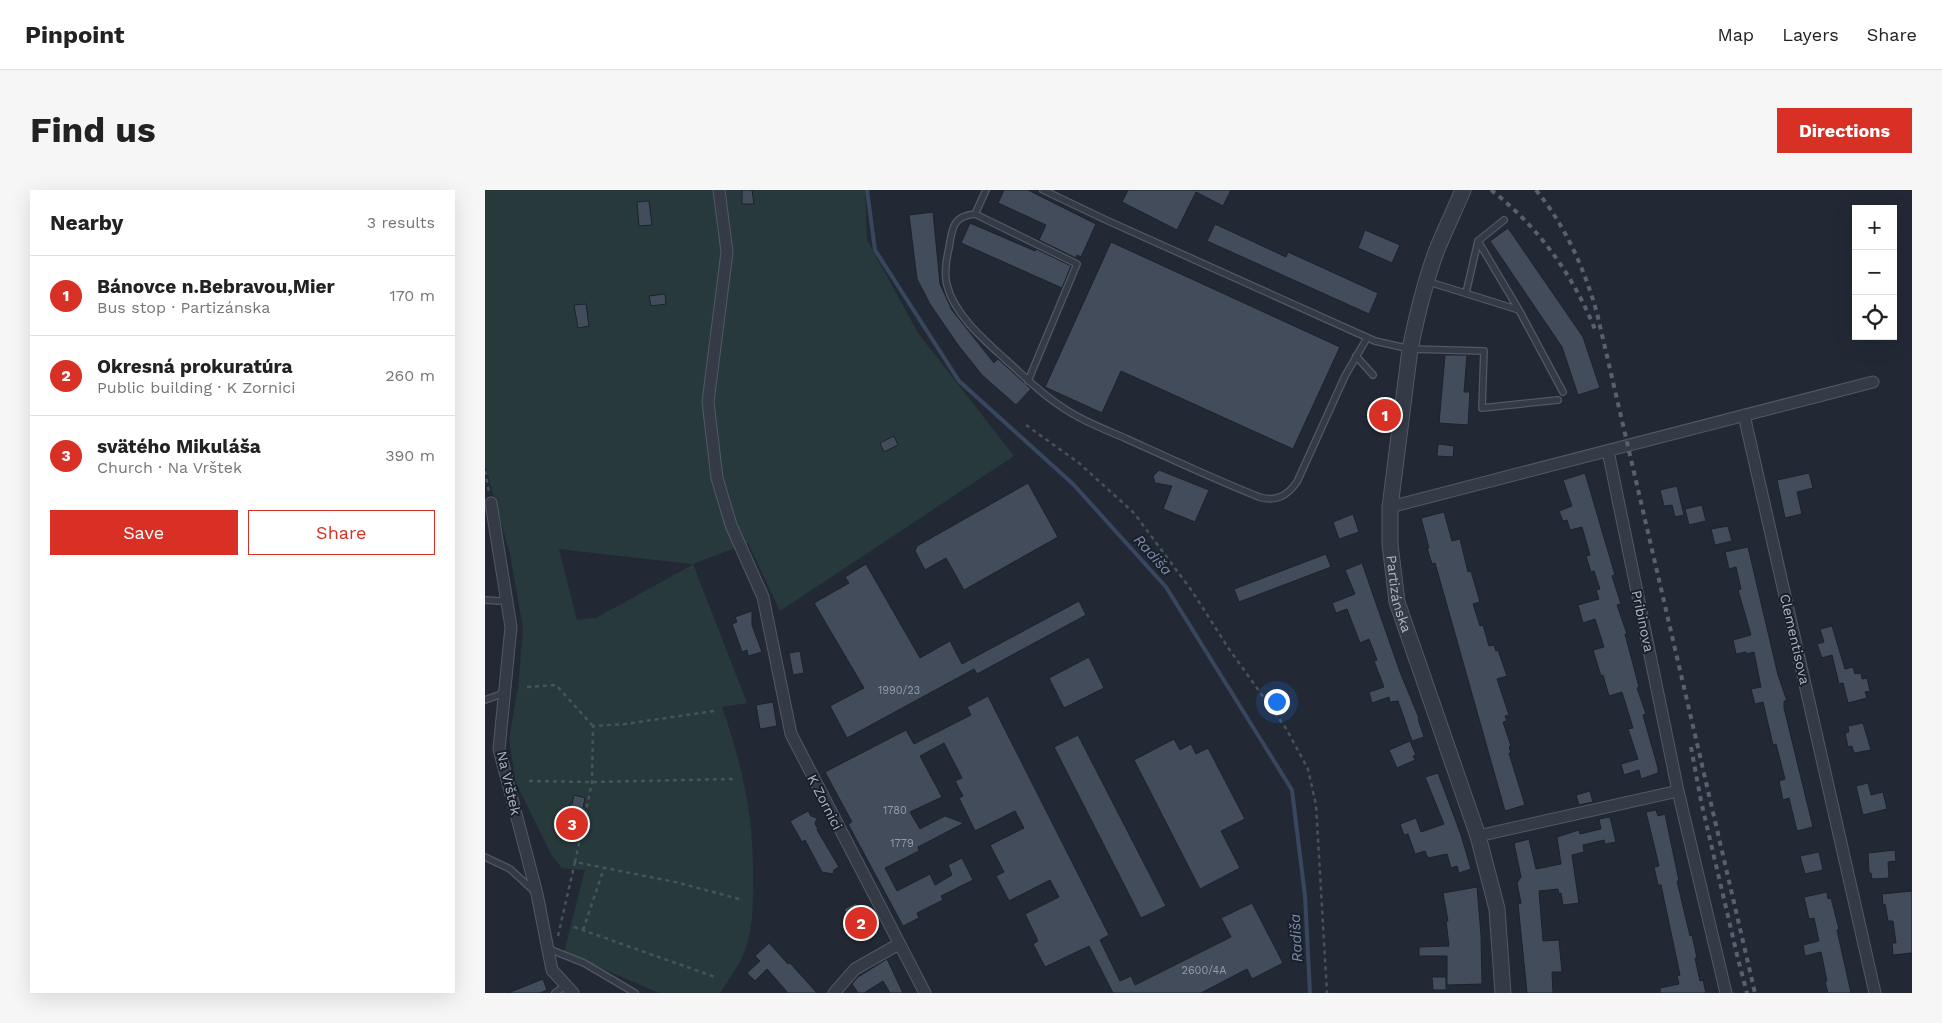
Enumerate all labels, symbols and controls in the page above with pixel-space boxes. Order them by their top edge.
text: Pinpoint [25,21,125,49]
text: Map [1717,24,1754,45]
text: Layers [1782,24,1839,45]
text: Share [1867,24,1917,45]
button: Directions [1777,108,1912,153]
text: Find us [30,109,156,151]
map controls [1852,205,1897,340]
button: + [1852,205,1897,250]
text: Nearby [50,210,123,235]
text: 3 results [367,213,435,232]
button: − [1852,250,1897,295]
text: Bánovce n.Bebravou,Mier [97,275,335,298]
text: 1 [63,286,69,305]
text: 170 m [389,286,435,305]
button: locate [1852,295,1897,340]
text: Bus stop · Partizánska [97,298,270,317]
text: Okresná prokuratúra [97,355,293,378]
text: 2 [61,366,71,385]
text: 260 m [385,366,435,385]
text: Public building · K Zornici [97,378,295,397]
pin: 1 [1369,396,1401,434]
text: svätého Mikuláša [97,435,261,458]
text: 3 [61,446,71,465]
text: 390 m [385,446,435,465]
text: Church · Na Vrštek [97,458,242,477]
button: Save [50,510,238,555]
button: Share [248,510,435,555]
water label: Radiša [1130,531,1176,579]
street label: Partizánska [1383,554,1415,634]
street label: Pribinova [1629,589,1657,653]
street label: Clementisova [1777,592,1813,686]
house number: 1990/23 [878,684,920,697]
your location [1264,689,1290,715]
street label: Na Vrštek [494,749,524,817]
street label: K Zornici [804,771,846,833]
house number: 1780 [883,804,907,817]
pin: 3 [556,805,588,843]
house number: 1779 [890,837,914,850]
pin: 2 [845,904,877,942]
water label: Radiša [1286,913,1306,963]
house number: 2600/4A [1182,964,1226,977]

